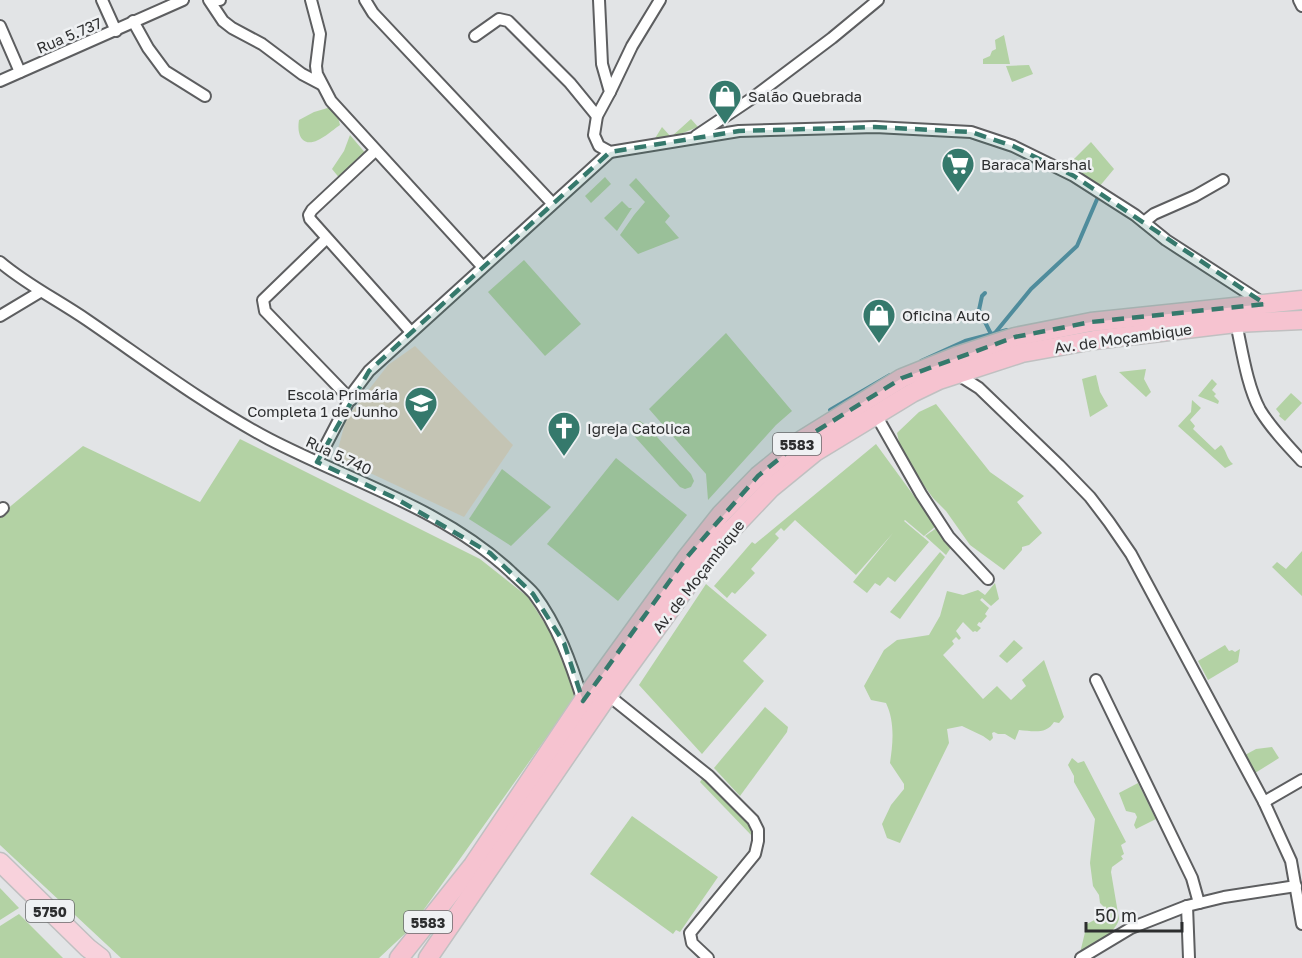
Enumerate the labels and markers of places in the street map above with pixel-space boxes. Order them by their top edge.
shop icon: Salão Quebrada [707,78,743,125]
place label: Salão Quebrada [748,87,862,105]
supermarket icon: Baraca Marshal [940,146,976,193]
place label: Baraca Marshal [981,155,1092,173]
shop icon: Oficina Auto [861,297,897,344]
place label: Oficina Auto [902,306,990,324]
place label: Escola Primária Completa 1 de Junho [247,385,398,420]
school or university icon: Escola Primária Completa 1 de Junho [403,385,439,432]
church icon: Igreja Catolica [546,410,582,457]
place label: Igreja Catolica [587,419,691,437]

